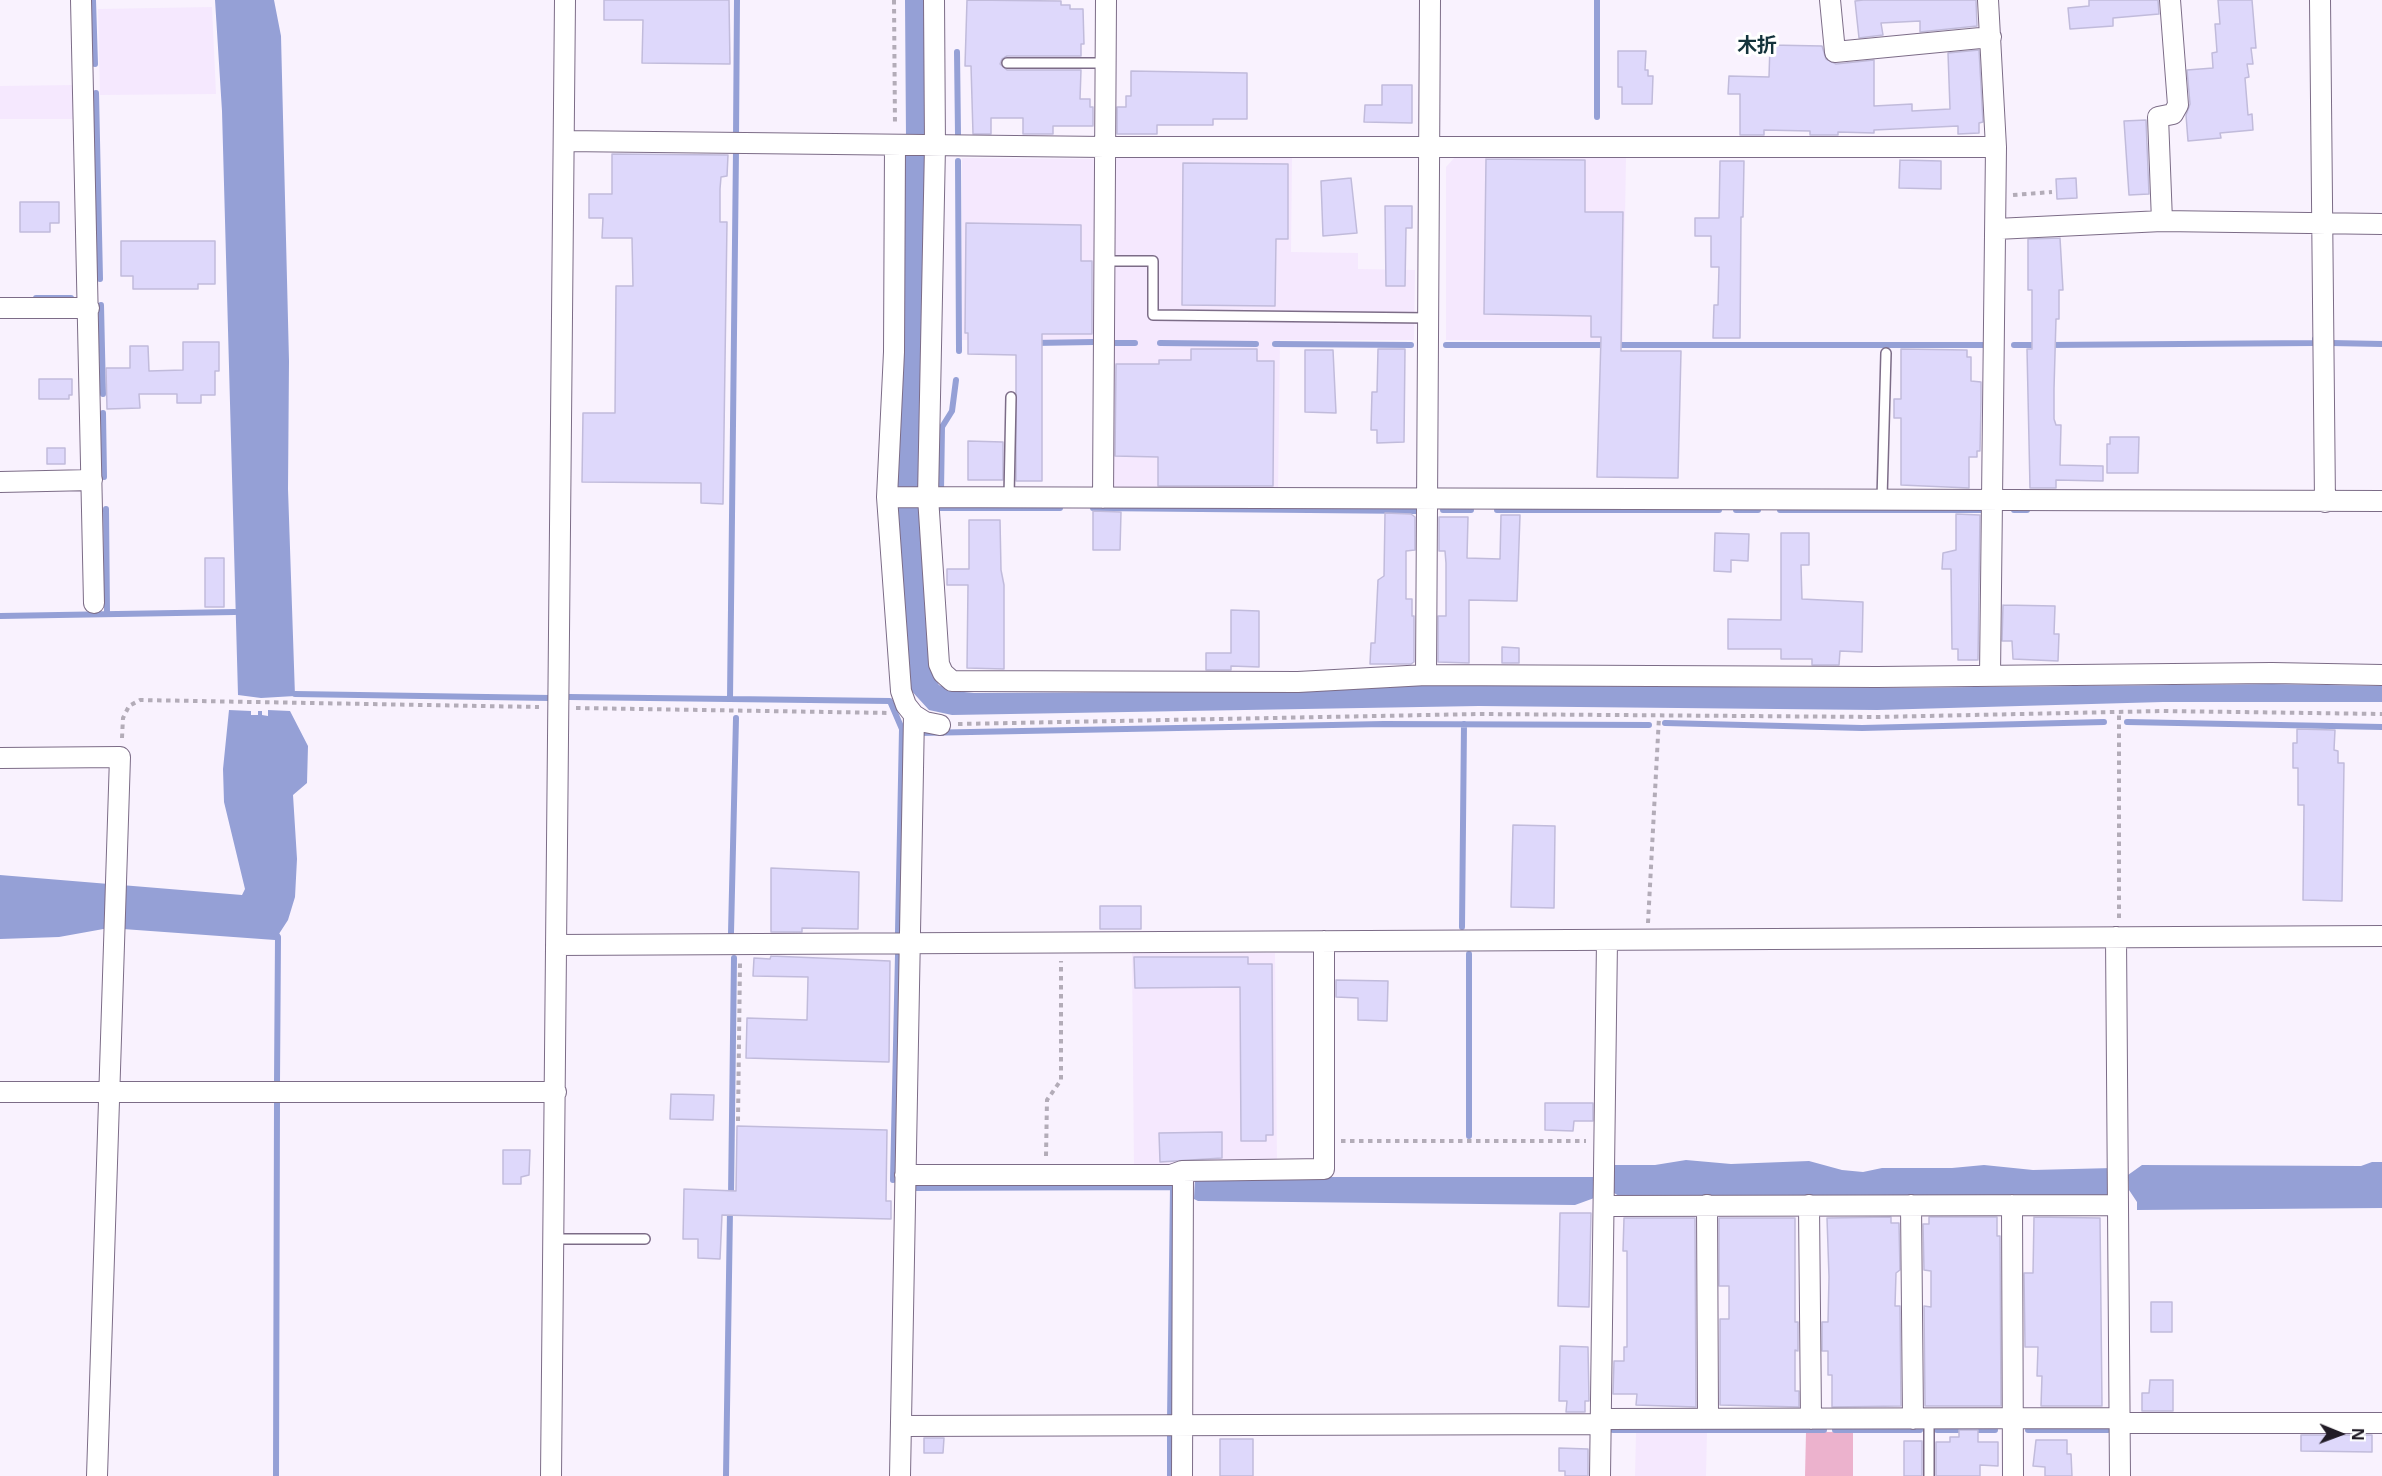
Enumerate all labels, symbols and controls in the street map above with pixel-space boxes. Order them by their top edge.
district label: 木折 [1737,34,1777,58]
north arrow [2310,1404,2370,1464]
text: N [2347,1428,2369,1441]

